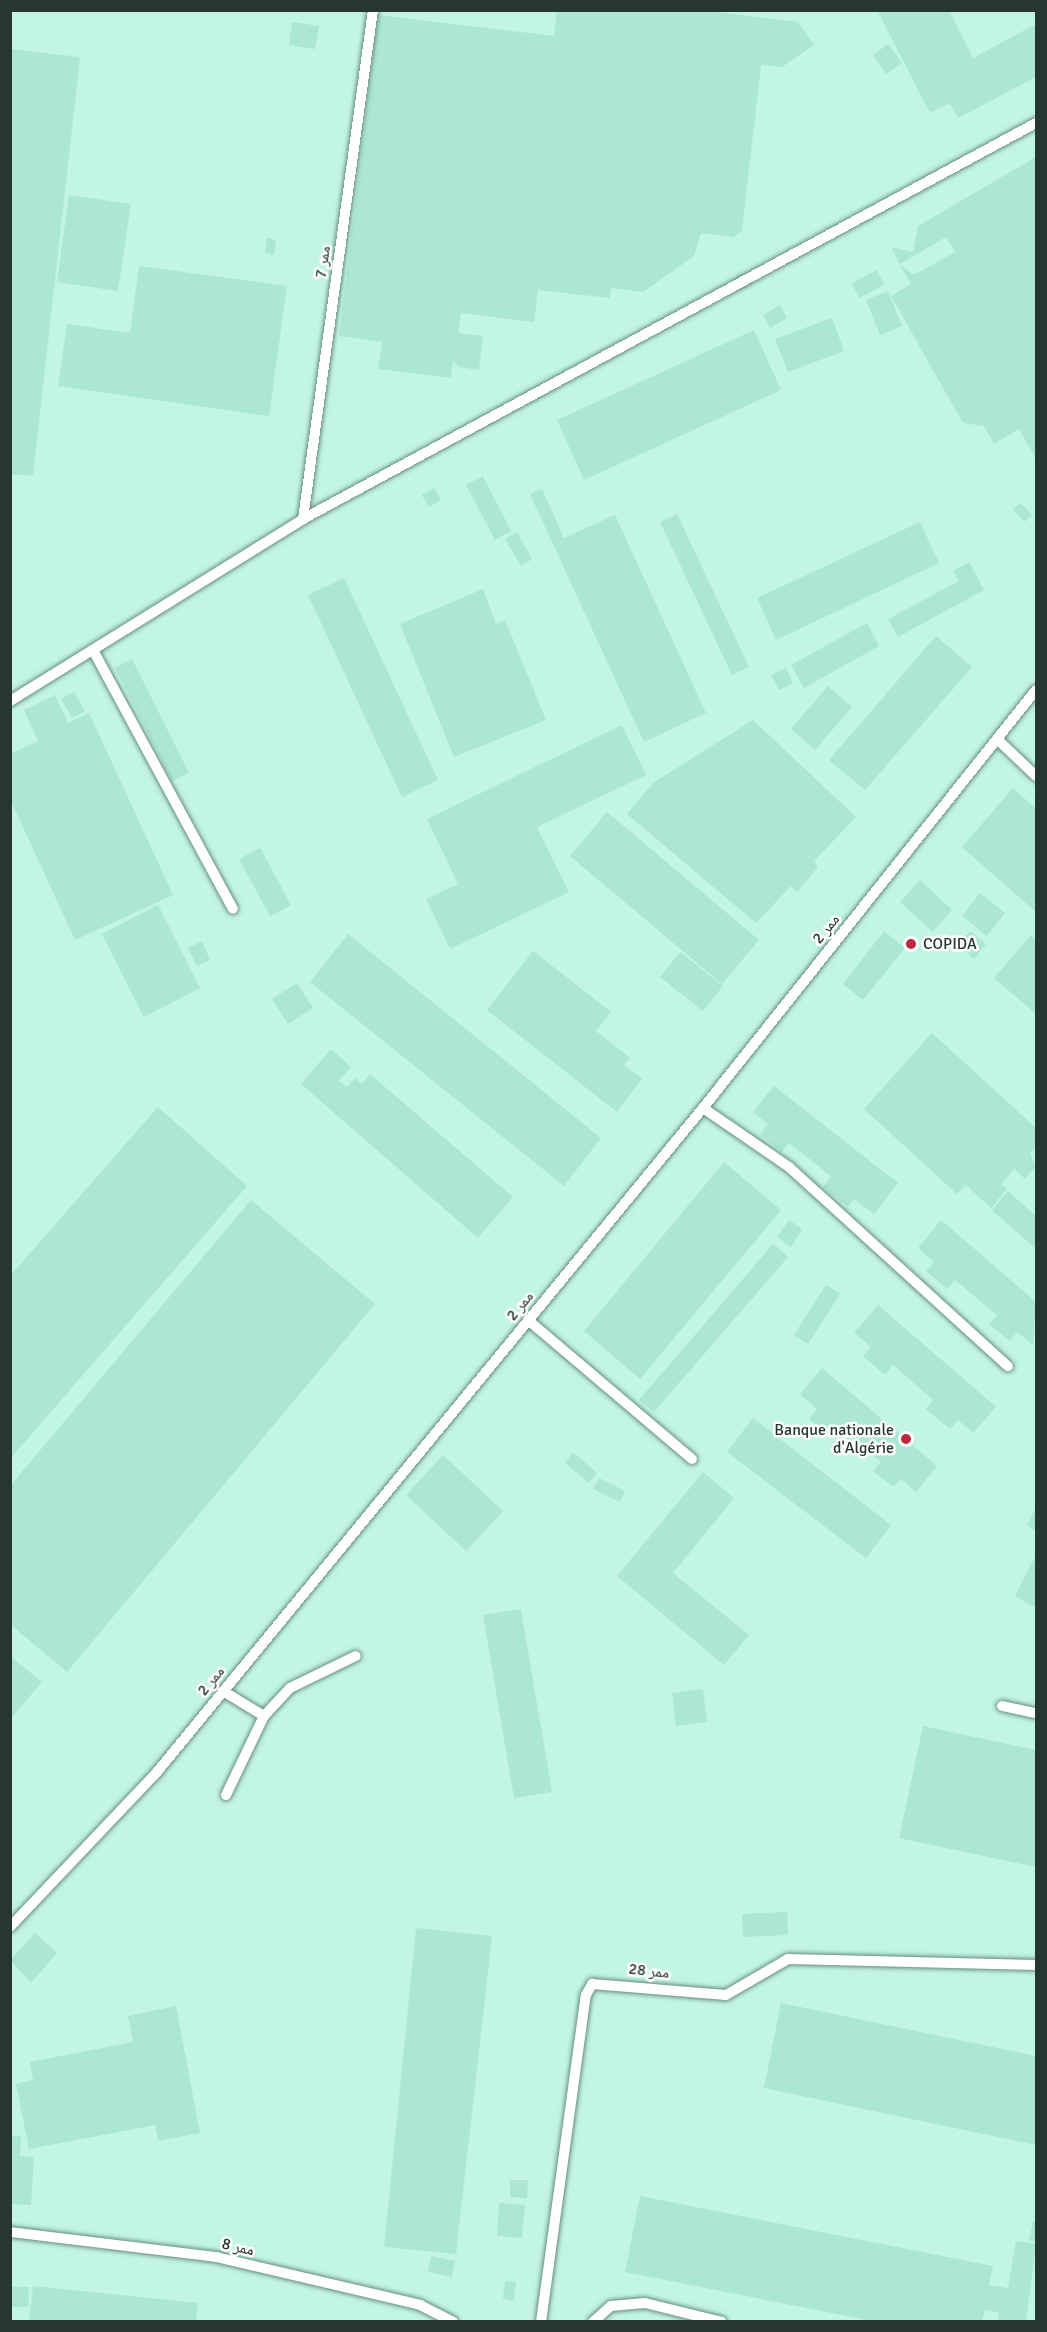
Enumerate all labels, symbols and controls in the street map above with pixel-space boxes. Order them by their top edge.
street label: ممر 7 [311,245,335,279]
street label: ممر 2 [808,910,844,948]
place label: COPIDA [923,934,977,954]
marker: COPIDA [904,937,918,951]
street label: ممر 2 [502,1287,538,1325]
place label: Banque nationale d'Algérie [774,1420,894,1458]
marker: Banque nationale d'Algérie [899,1432,913,1446]
street label: ممر 2 [193,1662,229,1700]
street label: ممر 28 [628,1959,670,1983]
street label: ممر 8 [220,2234,256,2260]

